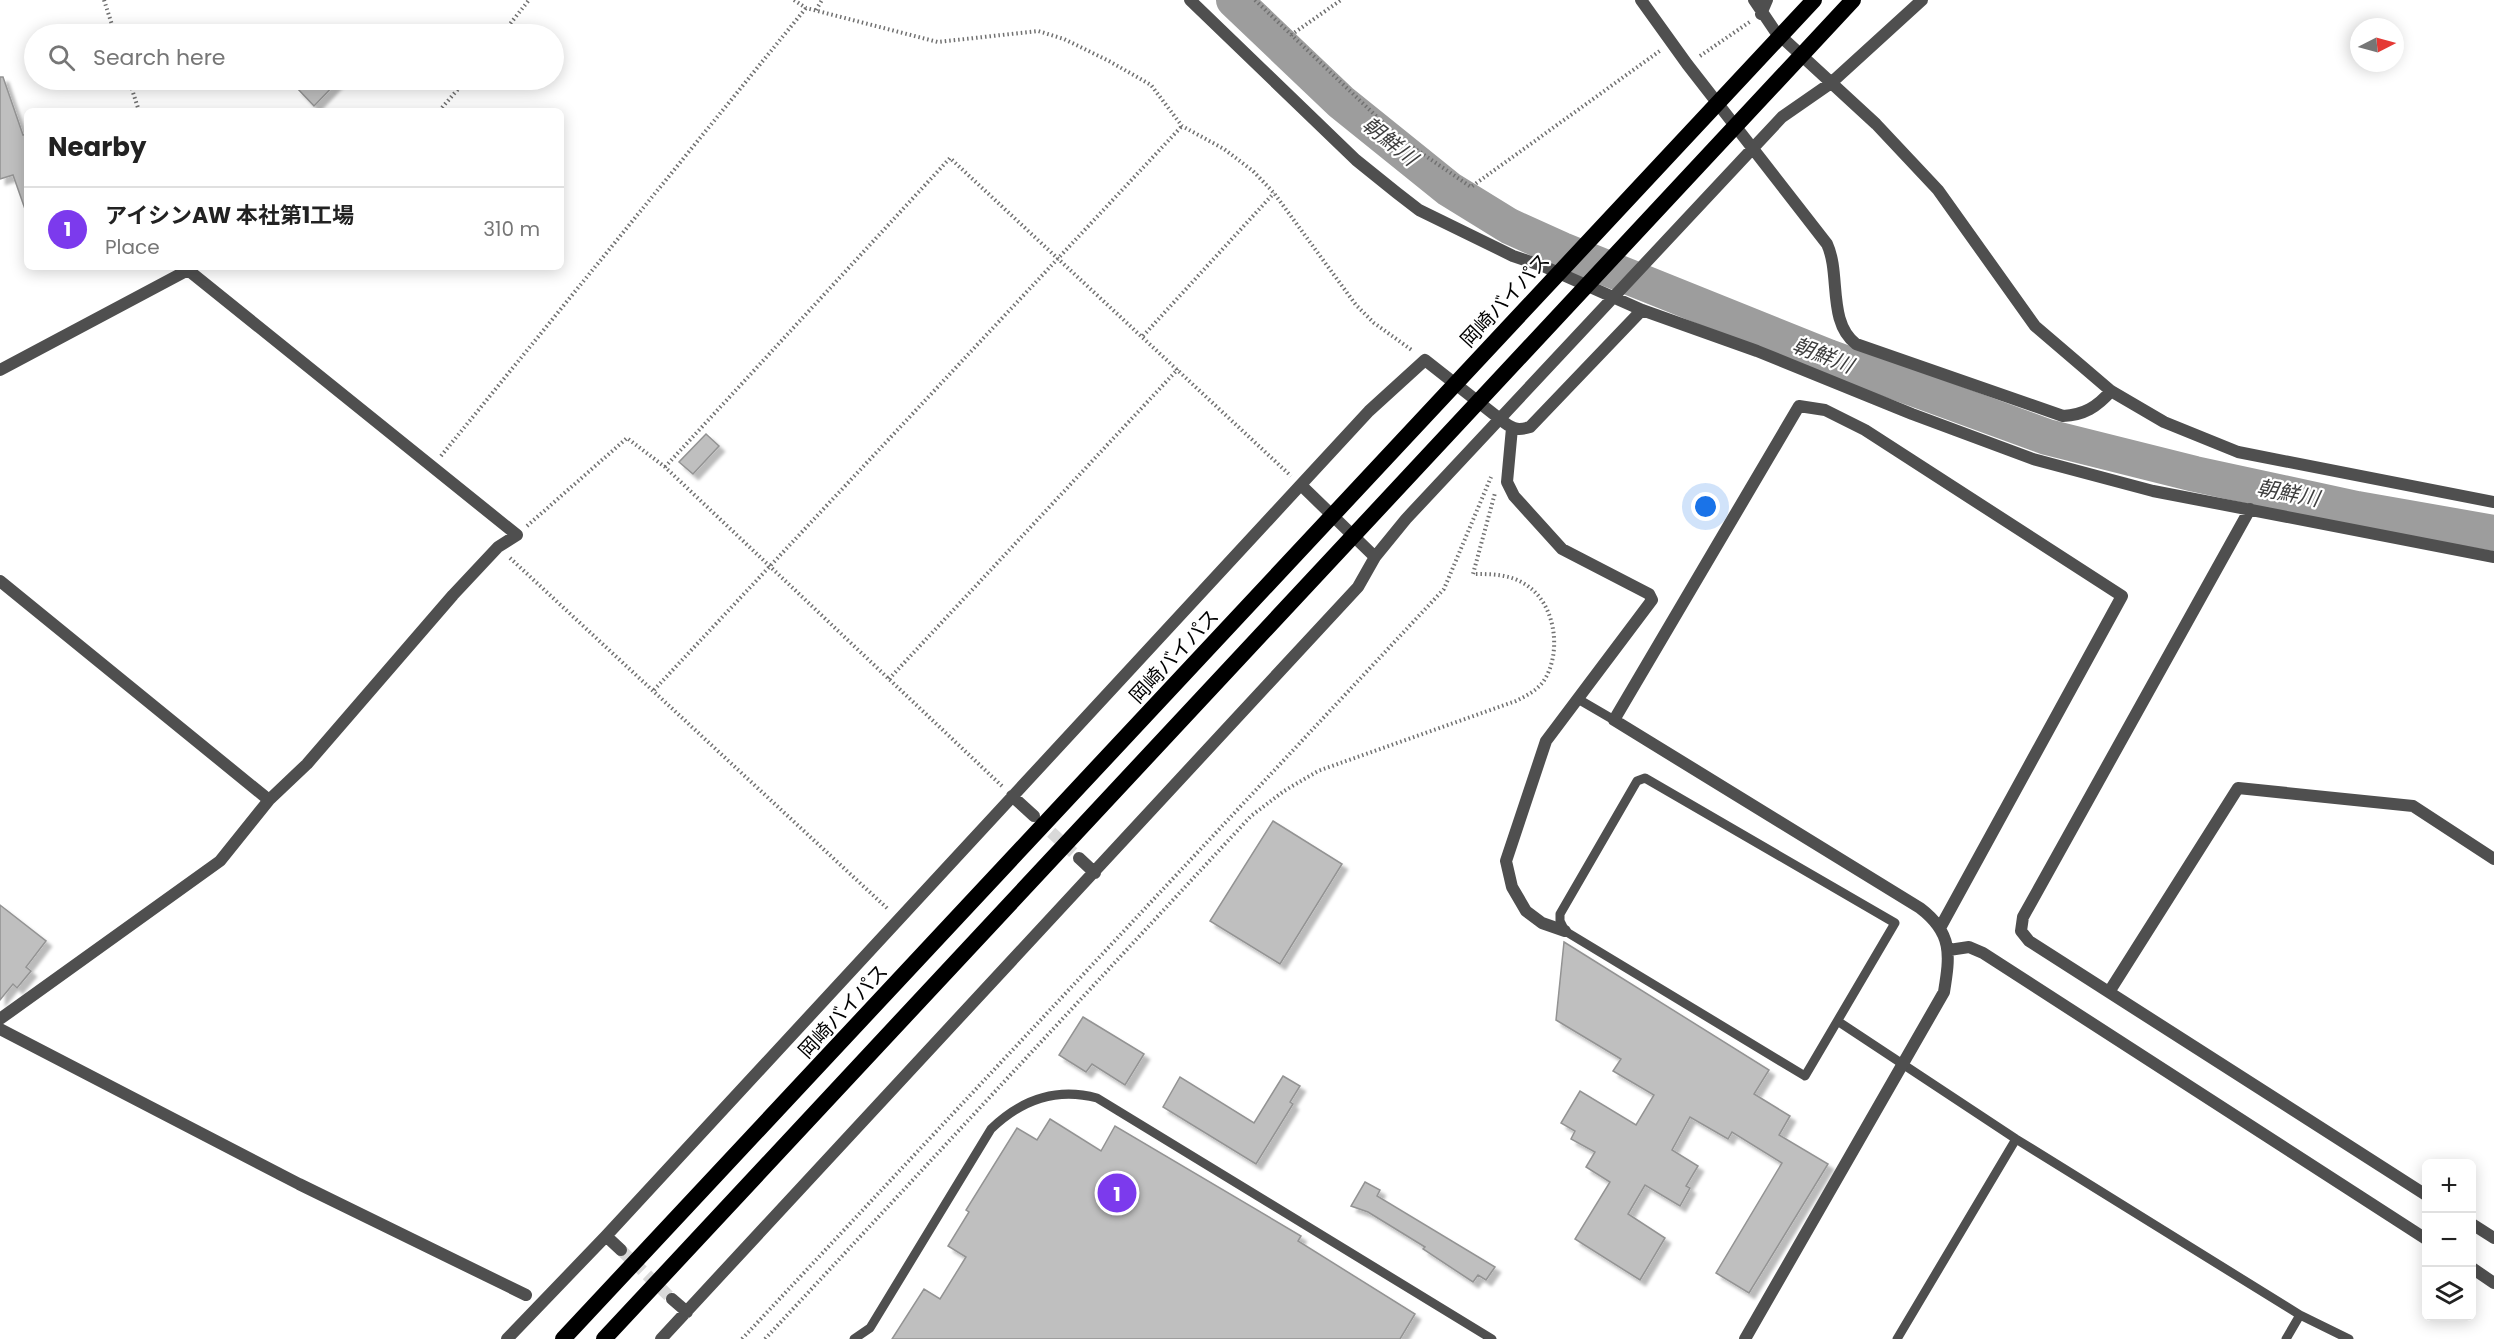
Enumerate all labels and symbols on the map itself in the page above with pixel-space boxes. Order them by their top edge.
north arrow [2350,18,2404,72]
water label: 朝鮮川 [1356,110,1425,173]
street label: 岡崎バイパス [1454,247,1556,353]
water label: 朝鮮川 [1788,330,1859,381]
water label: 朝鮮川 [2254,473,2324,514]
your location [1691,492,1720,521]
street label: 岡崎バイパス [1123,603,1225,709]
street label: 岡崎バイパス [792,958,894,1064]
pin: 1 [1098,1170,1136,1216]

